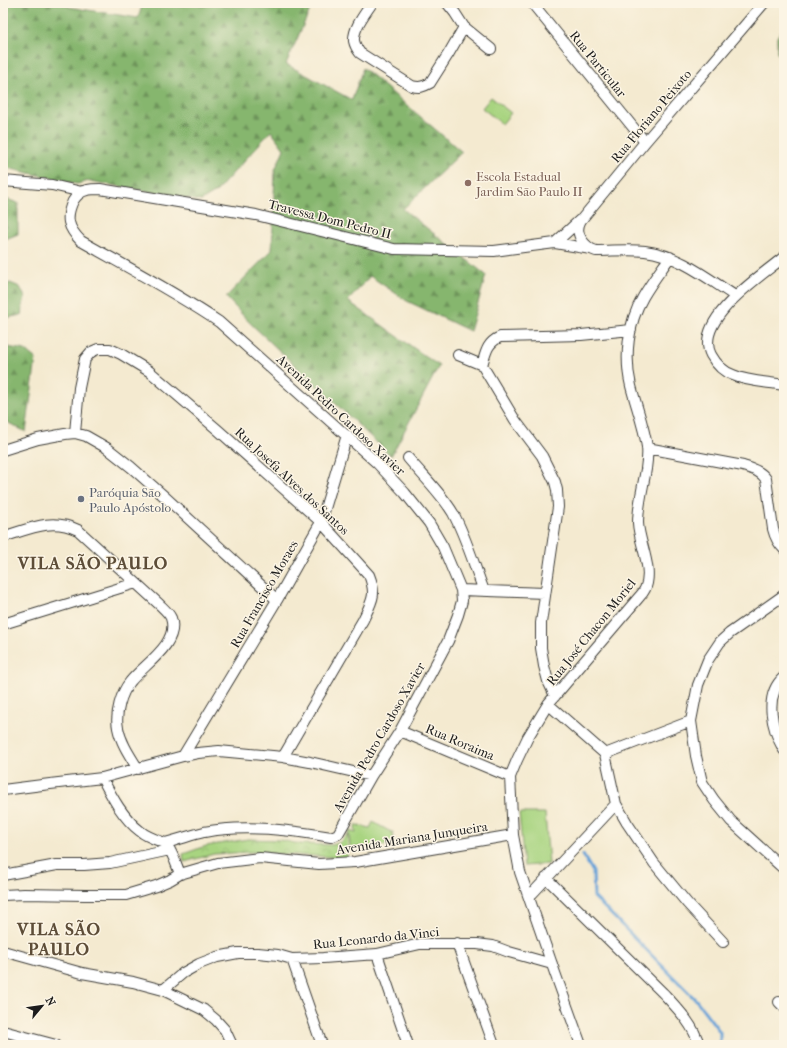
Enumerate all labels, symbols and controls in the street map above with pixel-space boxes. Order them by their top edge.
street label: Rua Particular [567,28,630,101]
street label: Rua Floriano Peixoto [608,66,695,166]
place label: Escola Estadual Jardim São Paulo II [475,169,583,199]
marker: Escola Estadual Jardim São Paulo II [463,178,473,188]
street label: Travessa Dom Pedro II [267,196,393,242]
street label: Avenida Pedro Cardoso Xavier [273,351,409,479]
street label: Rua Josefa Alves dos Santos [232,424,352,538]
place label: Paróquia São Paulo Apóstolo [89,485,171,515]
marker: Paróquia São Paulo Apóstolo [76,494,86,504]
street label: Rua Francisco Moraes [227,537,301,651]
district label: VILA SÃO PAULO [17,553,168,573]
street label: Rua José Chacon Moriel [543,575,639,688]
street label: Avenida Pedro Cardoso Xavier [329,659,428,815]
street label: Rua Roraima [423,721,498,764]
street label: Avenida Mariana Junqueira [334,818,490,858]
district label: VILA SÃO PAULO [16,919,101,959]
street label: Rua Leonardo da Vinci [312,924,440,952]
north arrow [22,986,62,1026]
text: N [43,995,58,1009]

